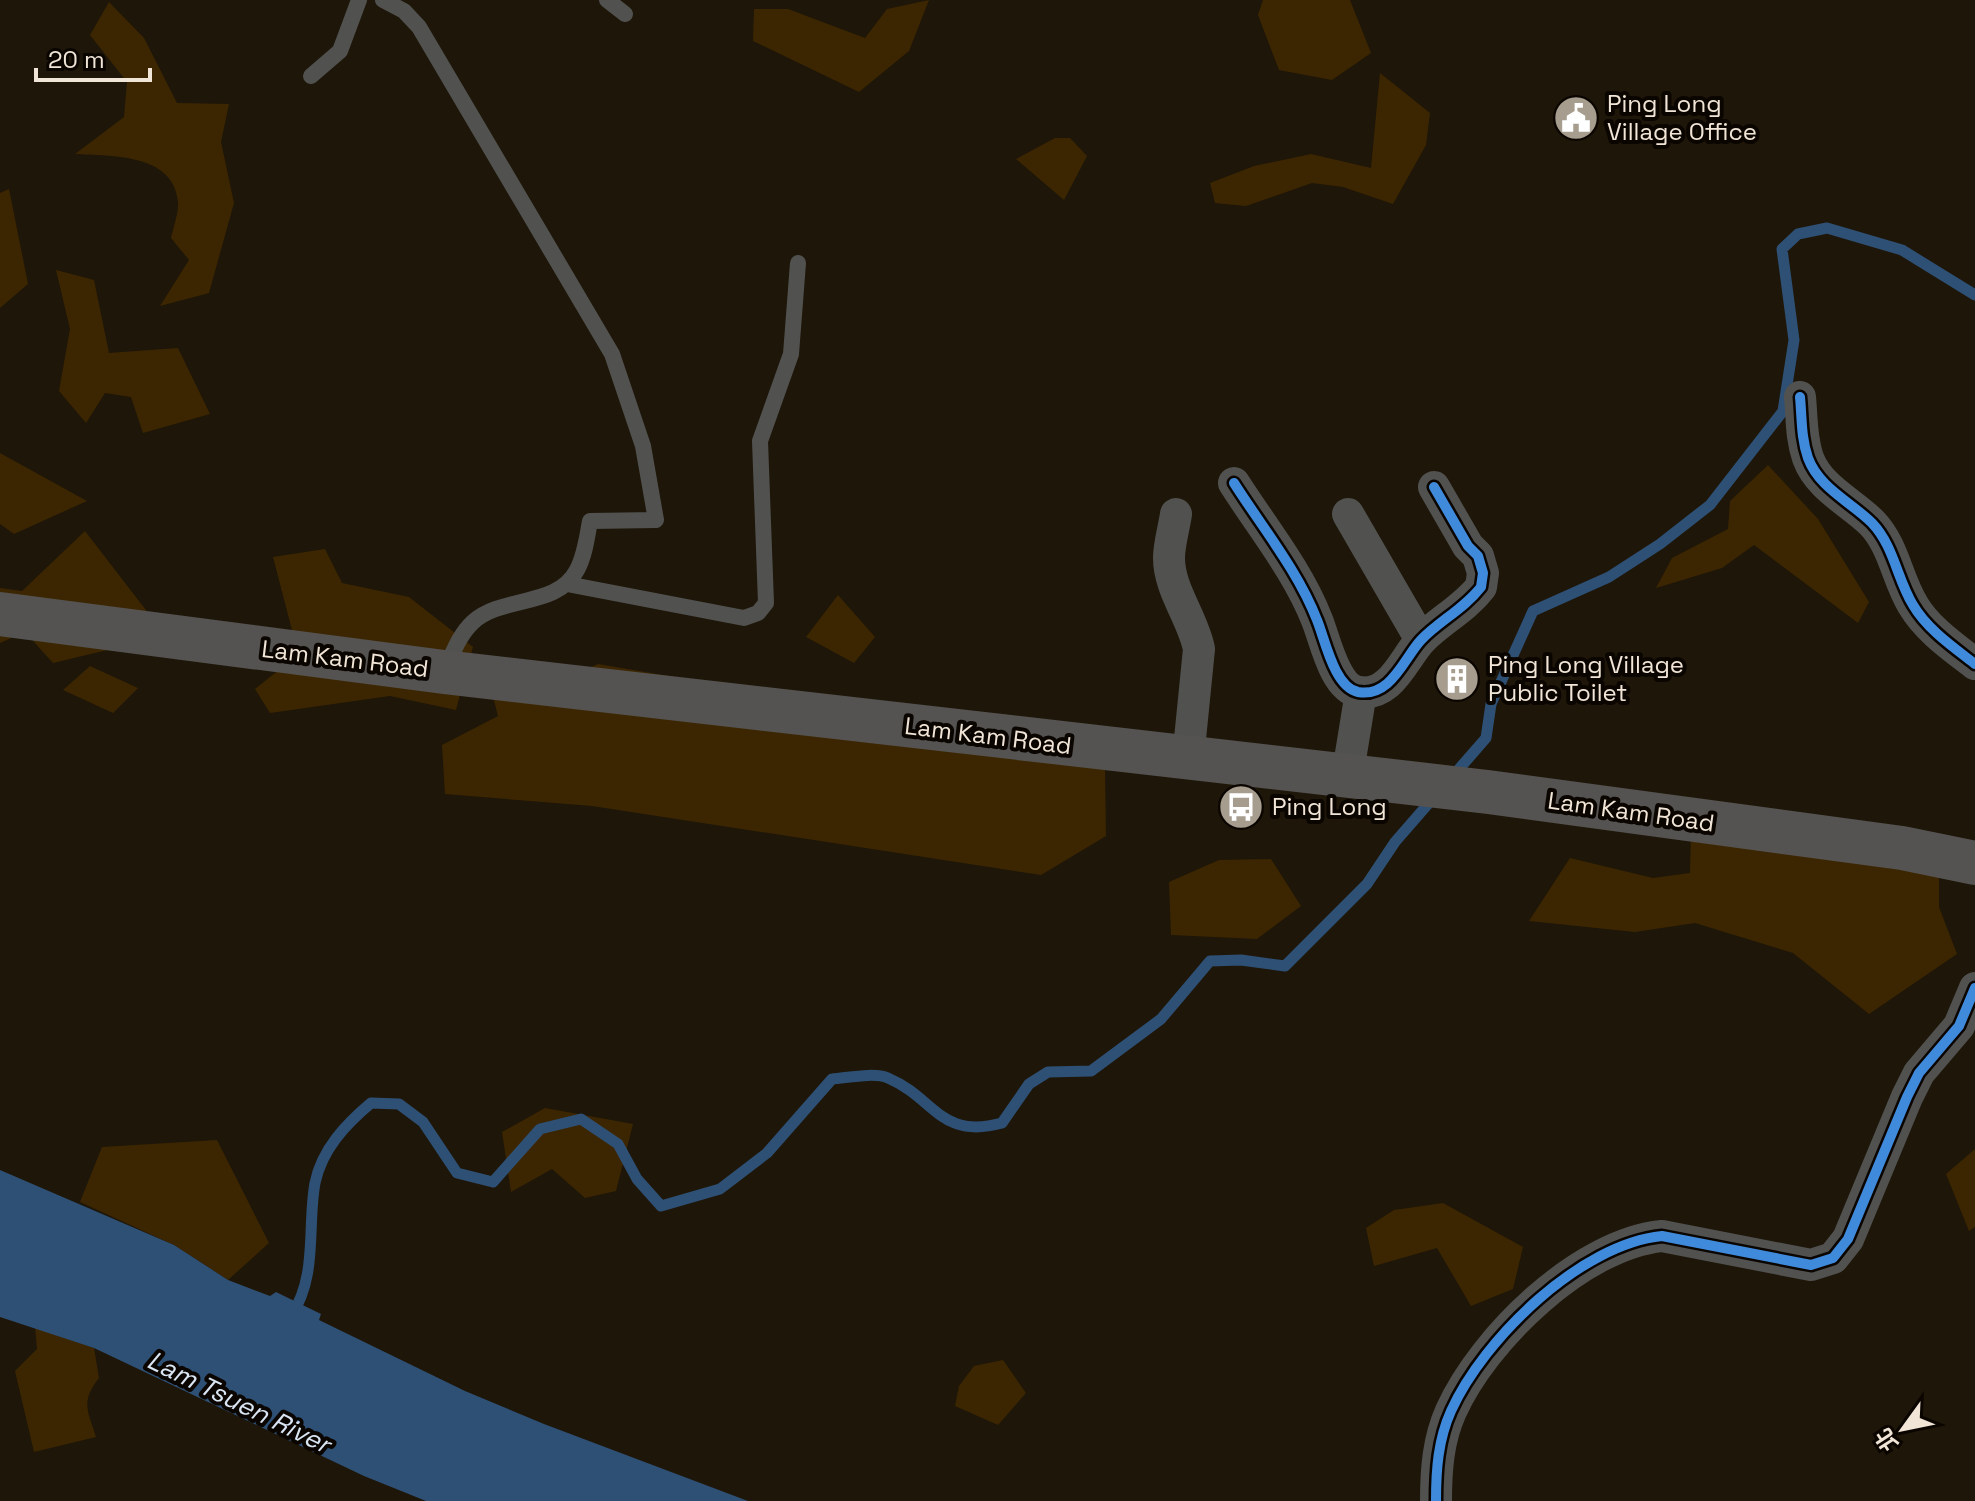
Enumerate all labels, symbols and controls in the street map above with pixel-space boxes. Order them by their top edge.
scale bar [36,32,150,82]
text: 20 m [48,44,105,75]
place label: Ping Long Village Office [1607,88,1757,147]
public building icon: Ping Long Village Office [1552,94,1600,142]
street label: Lam Kam Road [260,633,430,684]
place label: Ping Long Village Public Toilet [1488,649,1684,708]
building icon: Ping Long Village Public Toilet [1433,655,1481,703]
street label: Lam Kam Road [903,710,1073,761]
bus stop icon: Ping Long [1217,783,1265,831]
street label: Lam Kam Road [1546,784,1716,839]
place label: Ping Long [1272,791,1387,822]
water label: Lam Tsuen River [142,1343,339,1462]
north arrow [1863,1389,1943,1469]
text: 北 [1868,1423,1904,1457]

